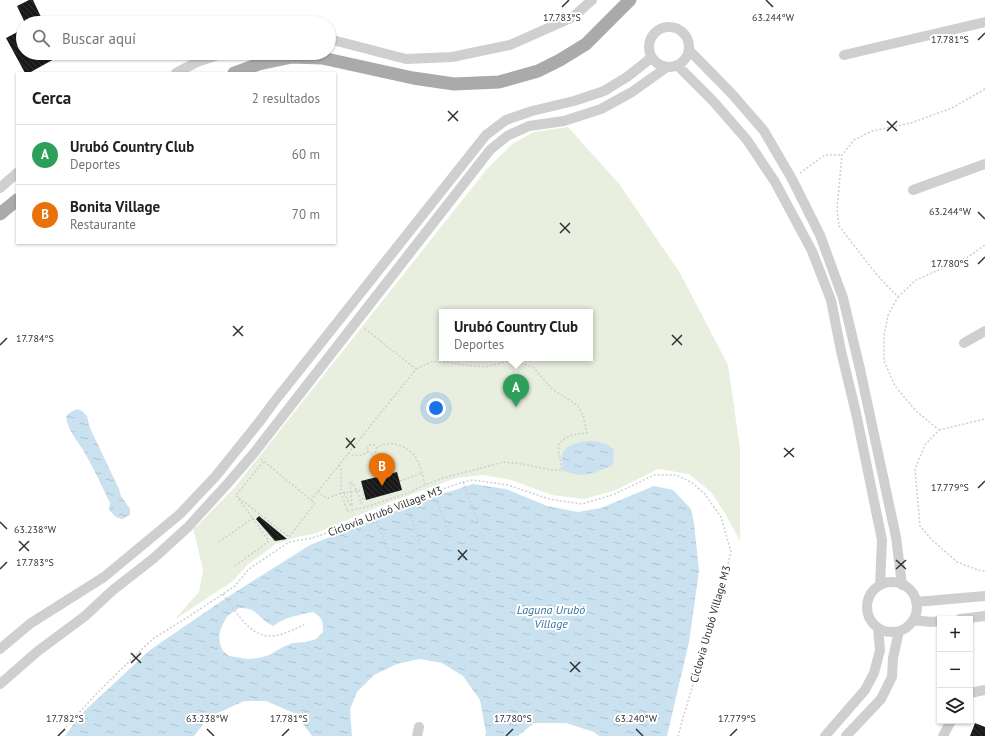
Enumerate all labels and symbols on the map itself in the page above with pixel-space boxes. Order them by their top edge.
text: 17.783°S [543,11,581,24]
text: 63.244°W [752,11,795,24]
text: 17.781°S [931,33,969,46]
text: 63.244°W [929,205,972,218]
text: 17.780°S [931,257,969,270]
text: 17.784°S [16,332,54,345]
pin: A [503,374,529,407]
your location [426,398,446,418]
pin: B [369,453,395,486]
text: 17.779°S [931,481,969,494]
street label: Ciclovía Urubó Village M3 [326,483,444,539]
text: 63.238°W [14,523,57,536]
text: 17.783°S [16,556,54,569]
street label: Ciclovía Urubó Village M3 [687,564,733,684]
water label: Laguna Urubó Village [517,602,585,631]
text: 17.782°S [46,712,84,725]
text: 63.238°W [186,712,229,725]
text: 17.781°S [270,712,308,725]
text: 17.780°S [494,712,532,725]
text: 63.240°W [615,712,658,725]
text: 17.779°S [718,712,756,725]

